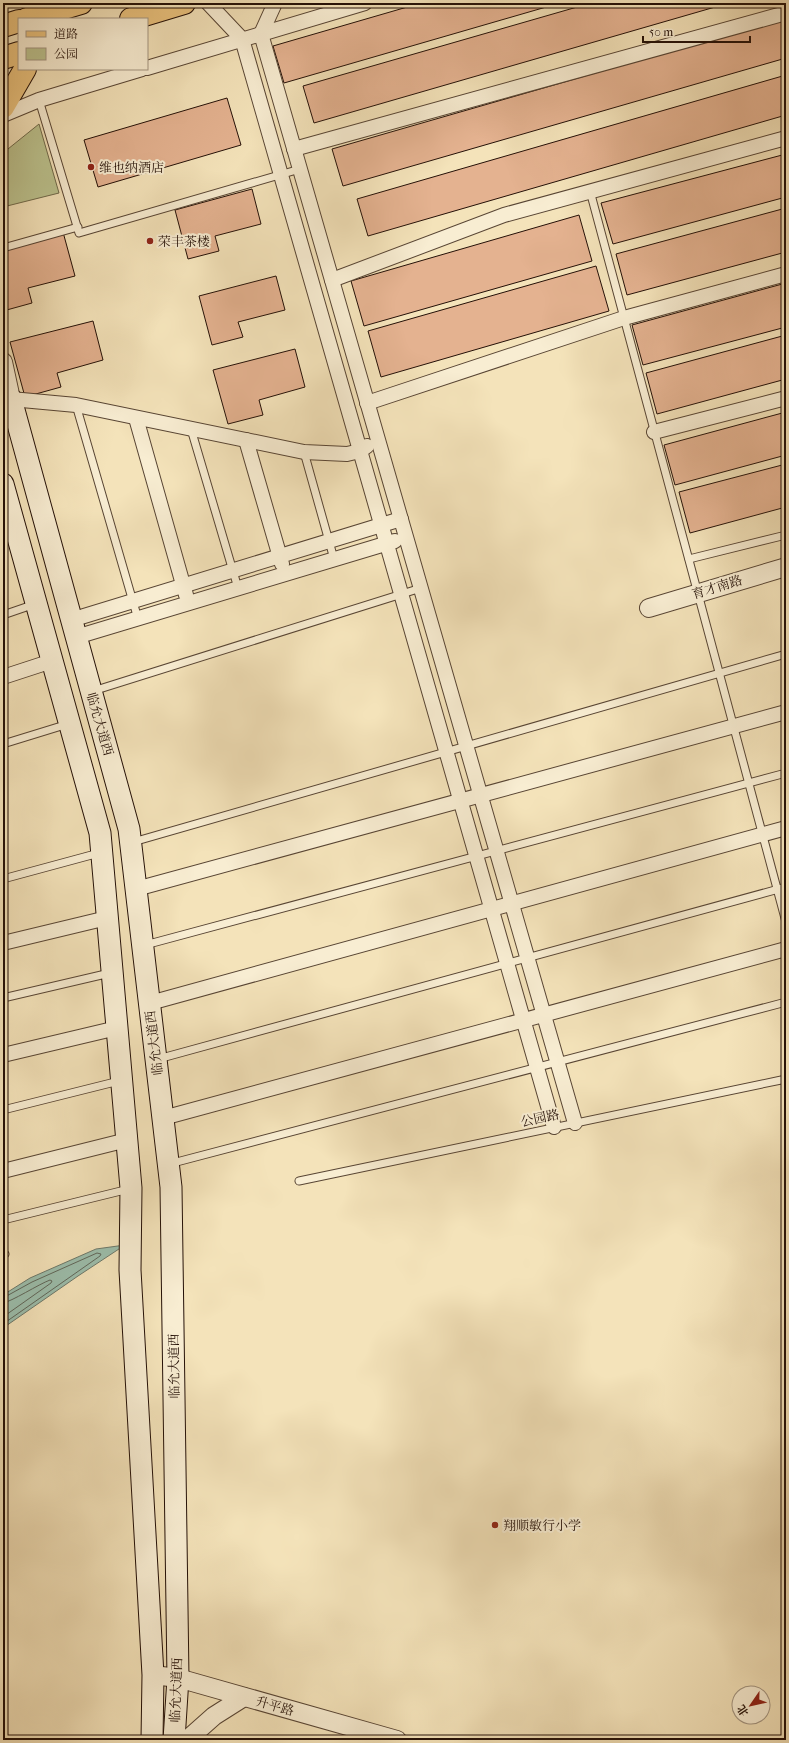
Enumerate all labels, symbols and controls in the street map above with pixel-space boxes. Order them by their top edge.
legend [18,18,148,70]
scale bar [643,18,750,44]
text: 50 m [649,25,673,39]
text: 道路 [54,27,78,41]
text: 公园 [54,47,78,61]
place label: 维也纳酒店 [99,160,164,175]
marker: 维也纳酒店 [86,162,96,172]
place label: 荣丰茶楼 [158,234,210,249]
marker: 荣丰茶楼 [145,236,155,246]
street label: 育才南路 [690,572,744,602]
street label: 临允大道西 [84,691,116,757]
street label: 临允大道西 [143,1010,165,1076]
street label: 公园路 [519,1107,561,1129]
street label: 临允大道西 [166,1333,182,1399]
place label: 翔顺敏行小学 [503,1518,581,1533]
marker: 翔顺敏行小学 [490,1520,500,1530]
street label: 临允大道西 [167,1657,185,1723]
north arrow [731,1685,771,1725]
street label: 升平路 [254,1693,296,1719]
text: 北 [735,1702,752,1719]

